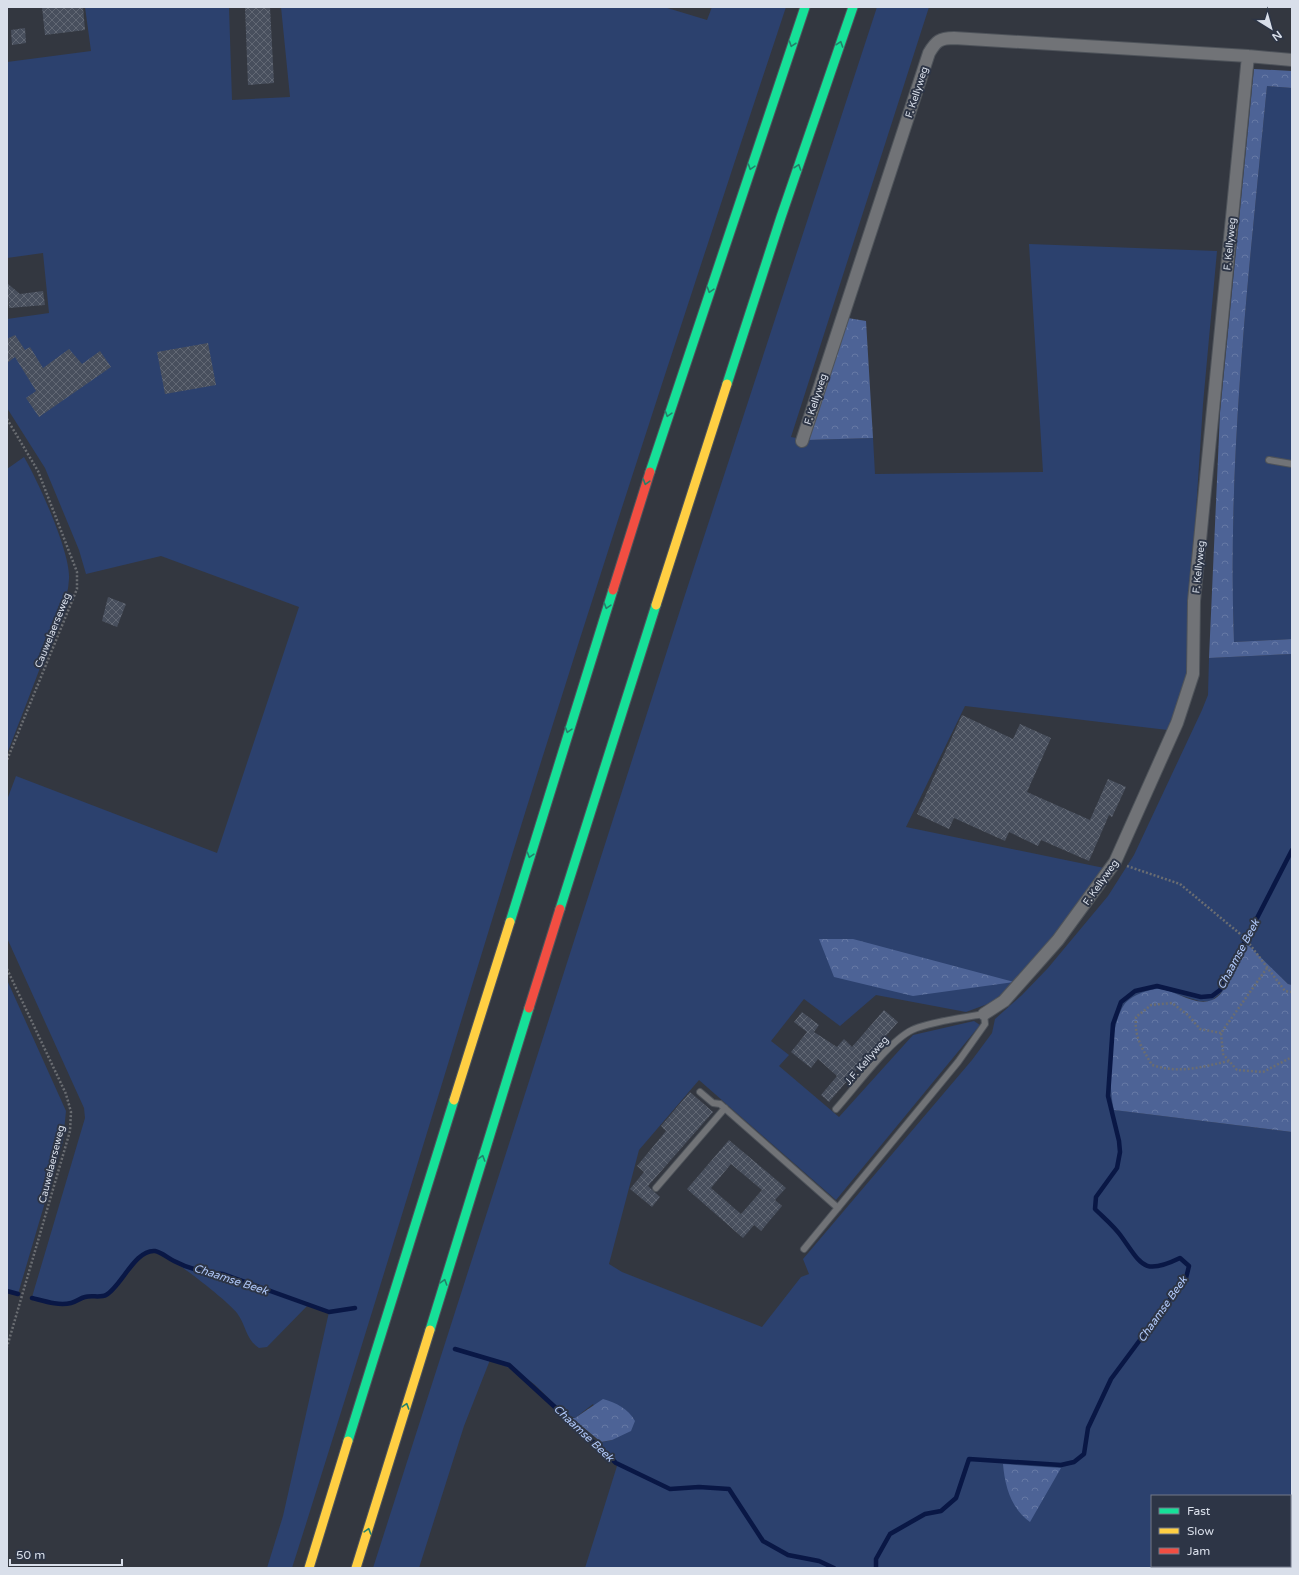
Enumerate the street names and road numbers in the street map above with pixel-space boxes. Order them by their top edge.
street label: F. Kellyweg [903,65,931,119]
street label: F. Kellyweg [1221,217,1239,271]
street label: F. Kellyweg [802,372,830,426]
street label: F. Kellyweg [1190,540,1208,594]
street label: Cauwelaerseweg [32,591,73,670]
street label: F. Kellyweg [1081,857,1121,908]
street label: J.F. Kellyweg [842,1034,891,1087]
street label: Cauwelaerseweg [36,1124,67,1204]

